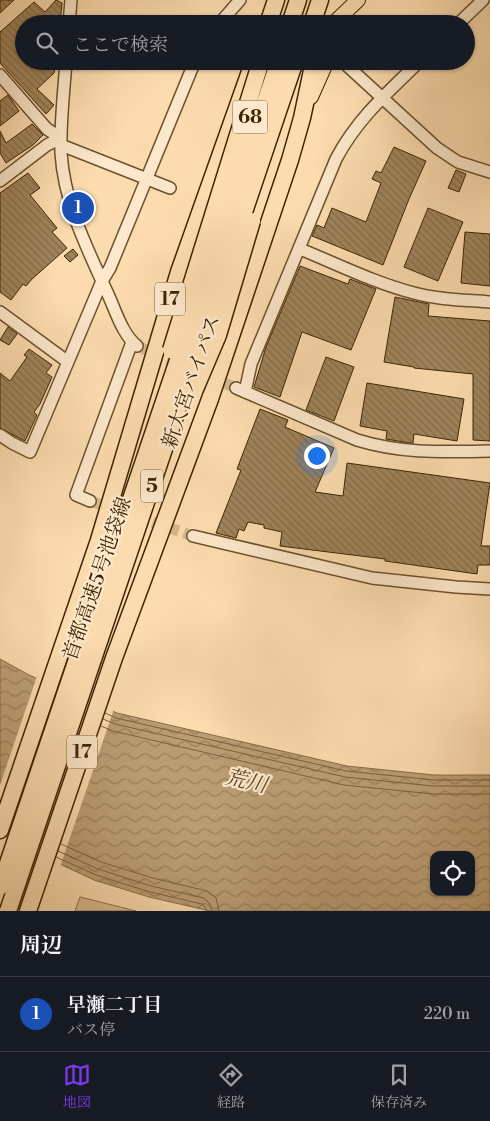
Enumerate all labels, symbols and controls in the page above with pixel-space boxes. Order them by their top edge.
search box [15,15,475,70]
icon: search [33,29,61,57]
text: ここで検索 [73,33,168,57]
road number: 68 [232,100,268,134]
pin: 1 [62,189,94,227]
road number: 17 [155,282,185,316]
street label: 新大宮バイパス [157,312,227,452]
your location [304,443,330,469]
road number: 5 [141,470,163,502]
street label: 首都高速5号池袋線 [58,494,138,664]
road number: 17 [67,736,97,769]
water label: 荒川 [223,765,271,800]
map controls [430,851,475,896]
button: locate [430,851,475,896]
text: 周辺 [20,933,62,959]
text: 早瀬二丁目 [67,993,162,1017]
text: 1 [32,1004,40,1024]
text: 220 m [424,1004,470,1024]
text: バス停 [67,1020,115,1040]
tab: 地図 [63,1061,91,1112]
tab: 経路 [217,1061,245,1112]
tab: 保存済み [371,1061,427,1112]

